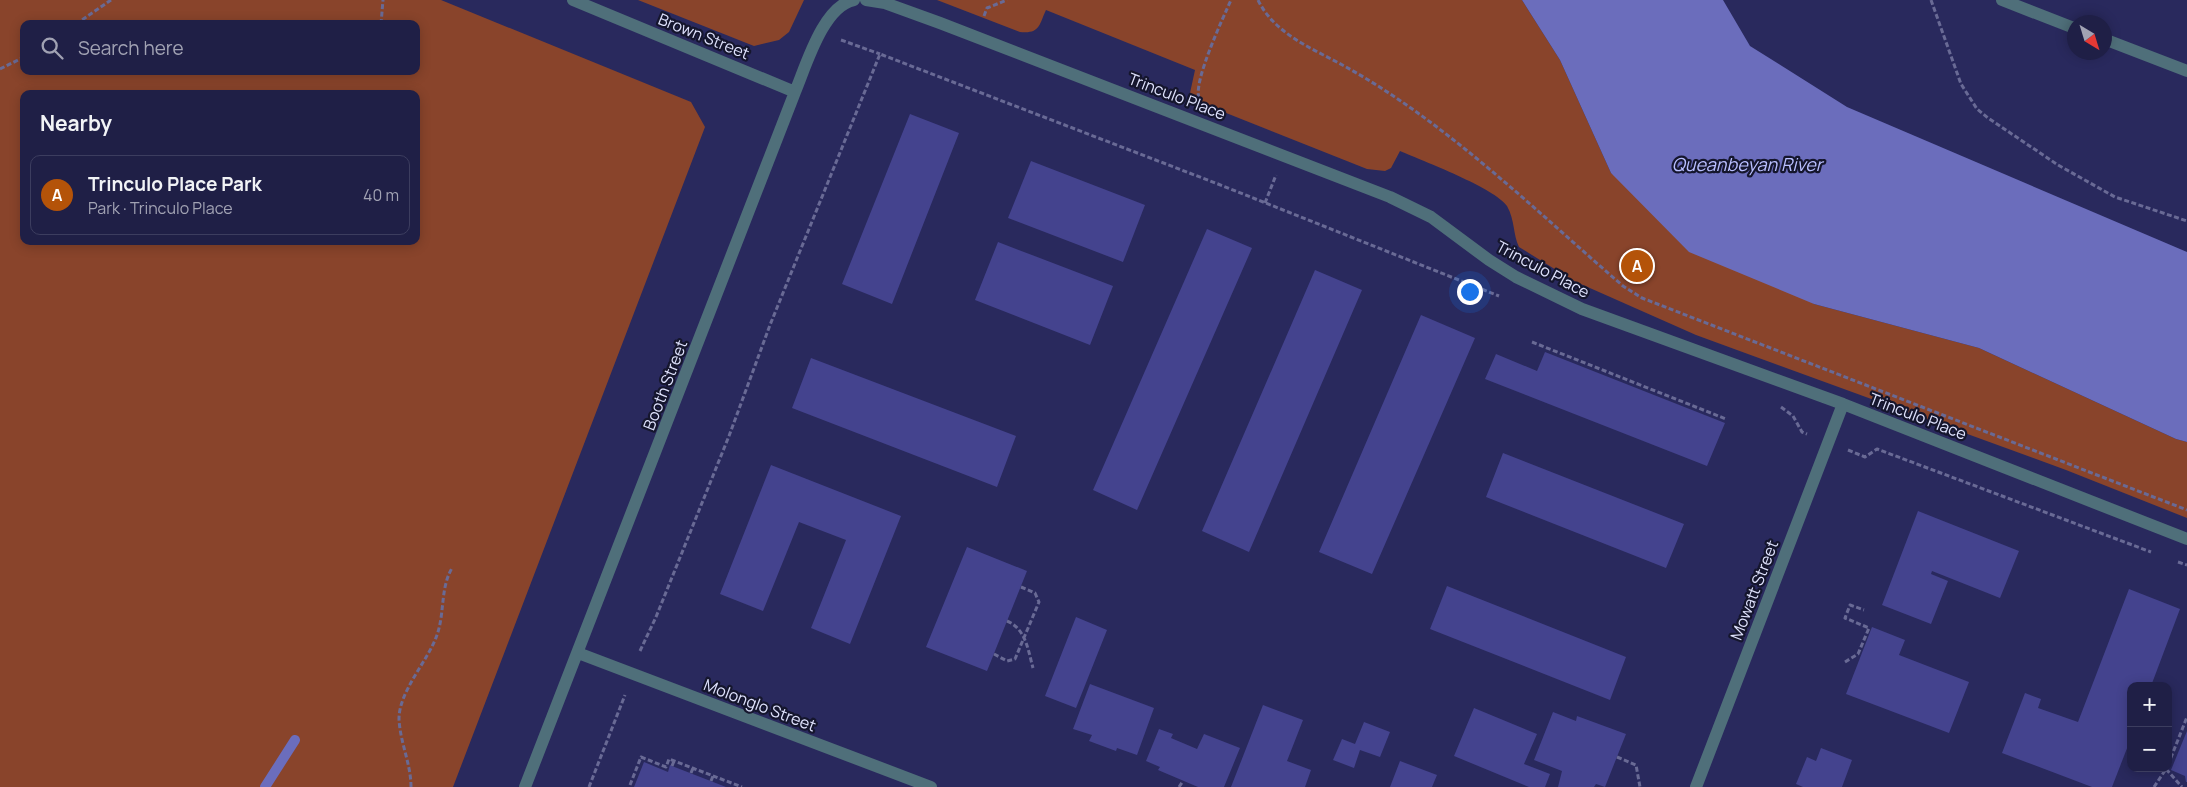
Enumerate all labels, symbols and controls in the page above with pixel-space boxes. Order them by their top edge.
street label: Brown Street [655,8,753,64]
north arrow [2067,15,2112,60]
search box [20,20,420,75]
icon: search [38,34,66,62]
text: Search here [78,35,184,61]
street label: Trinculo Place [1125,67,1229,125]
text: Nearby [40,109,112,137]
water label: Queanbeyan River [1672,152,1825,176]
text: Trinculo Place Park [88,171,262,197]
text: A [52,184,62,206]
text: 40 m [363,184,399,206]
text: Park · Trinculo Place [88,197,233,219]
street label: Trinculo Place [1492,235,1594,303]
pin: A [1621,247,1653,285]
your location [1457,279,1483,305]
street label: Booth Street [638,337,692,433]
street label: Trinculo Place [1866,387,1970,445]
street label: Mowatt Street [1725,537,1783,643]
street label: Molonglo Street [701,674,819,736]
map controls [2127,682,2172,772]
button: + [2127,682,2172,727]
button: − [2127,727,2172,772]

